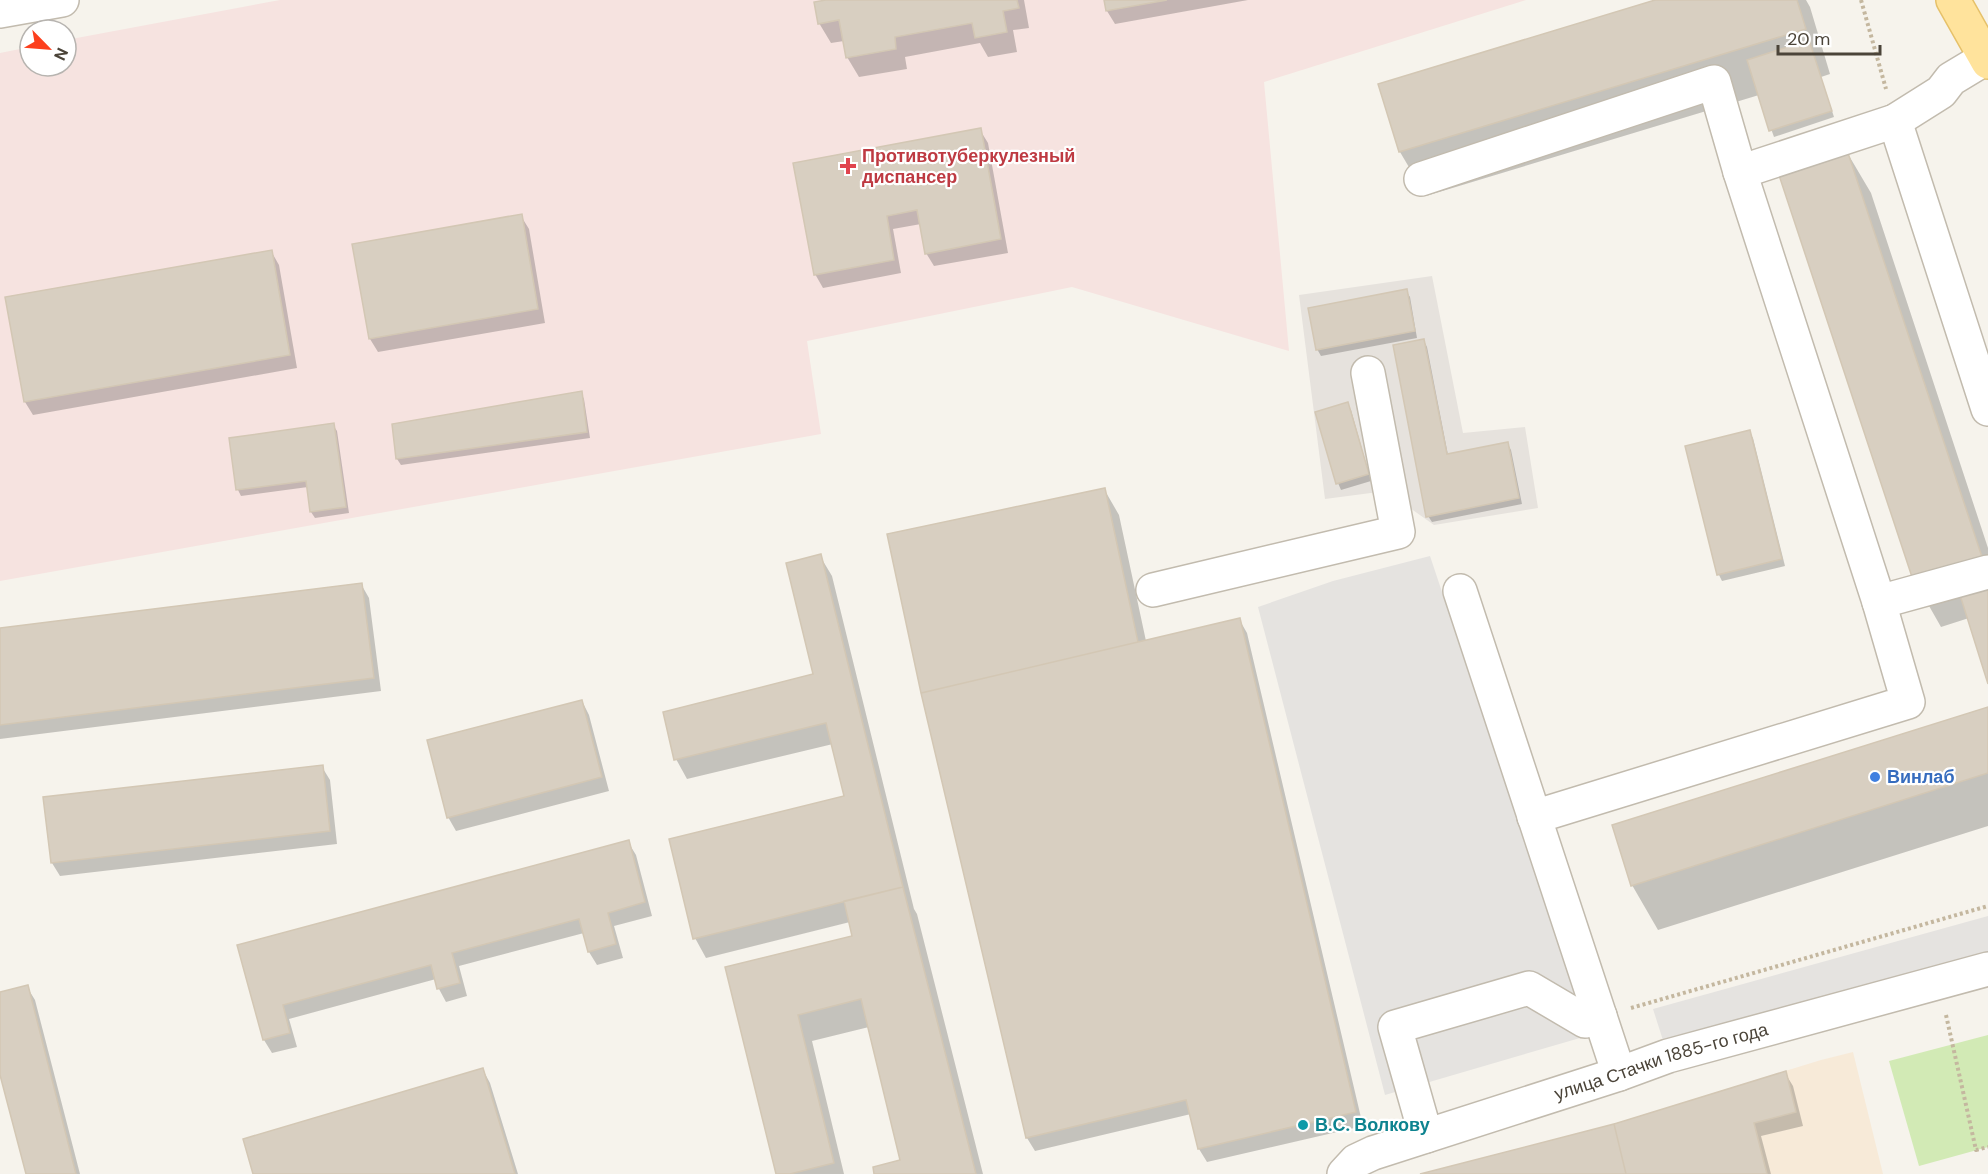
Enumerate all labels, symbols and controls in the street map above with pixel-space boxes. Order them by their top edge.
north arrow [18,18,78,78]
scale bar [1778,18,1880,56]
text: 20 m [1787,27,1830,51]
text: N [49,44,73,64]
place label: Противотуберкулезный диспансер [862,144,1075,189]
marker: Противотуберкулезный диспансер [839,157,857,175]
place label: Винлаб [1887,765,1955,789]
marker: Винлаб [1868,770,1882,784]
street label: улица Стачки 1885-го года [1551,1017,1772,1106]
place label: В.С. Волкову [1315,1113,1430,1137]
marker: В.С. Волкову [1296,1118,1310,1132]

